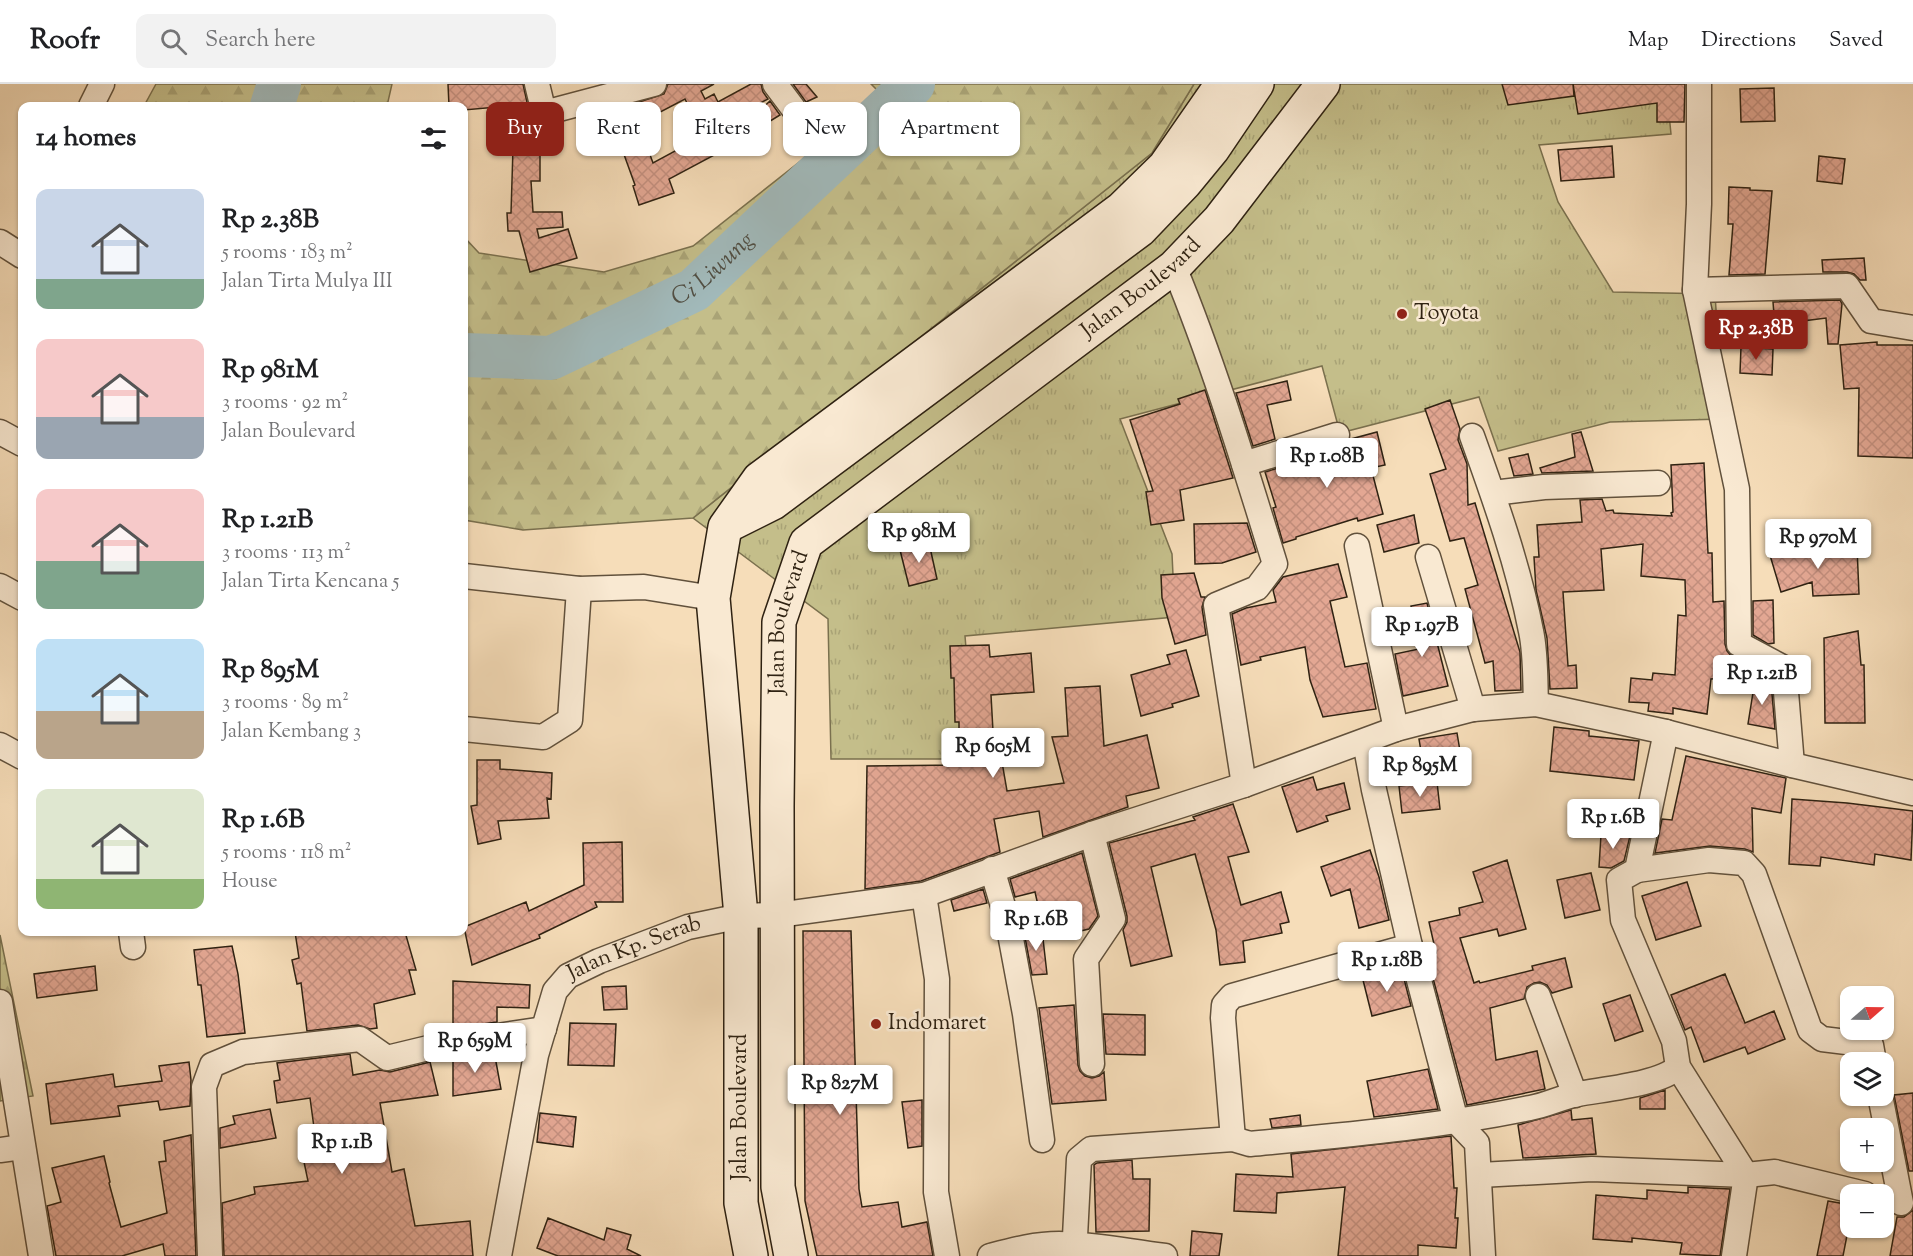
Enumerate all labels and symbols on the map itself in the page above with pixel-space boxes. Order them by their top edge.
water label: Ci Liwung [666,224,763,315]
street label: Jalan Boulevard [1074,231,1210,348]
place label: Toyota [1414,298,1479,330]
marker: Toyota [1395,307,1409,321]
pin: Rp 2.38B [1694,310,1818,361]
pin: Rp 1.08B [1265,438,1389,489]
pin: Rp 981M [864,513,974,564]
pin: Rp 970M [1763,519,1873,570]
street label: Jalan Boulevard [762,547,818,696]
pin: Rp 1.97B [1360,607,1484,658]
pin: Rp 1.21B [1700,655,1824,706]
pin: Rp 605M [938,728,1048,779]
pin: Rp 895M [1365,747,1475,798]
pin: Rp 1.6B [1558,799,1668,850]
pin: Rp 1.6B [981,901,1091,952]
street label: Jalan Kp. Serab [561,909,704,990]
pin: Rp 1.18B [1325,942,1449,993]
north arrow [1840,986,1894,1040]
place label: Indomaret [888,1008,987,1040]
marker: Indomaret [869,1017,883,1031]
pin: Rp 659M [420,1023,530,1074]
street label: Jalan Boulevard [725,1034,757,1181]
pin: Rp 827M [785,1065,895,1116]
pin: Rp 1.1B [287,1124,397,1175]

